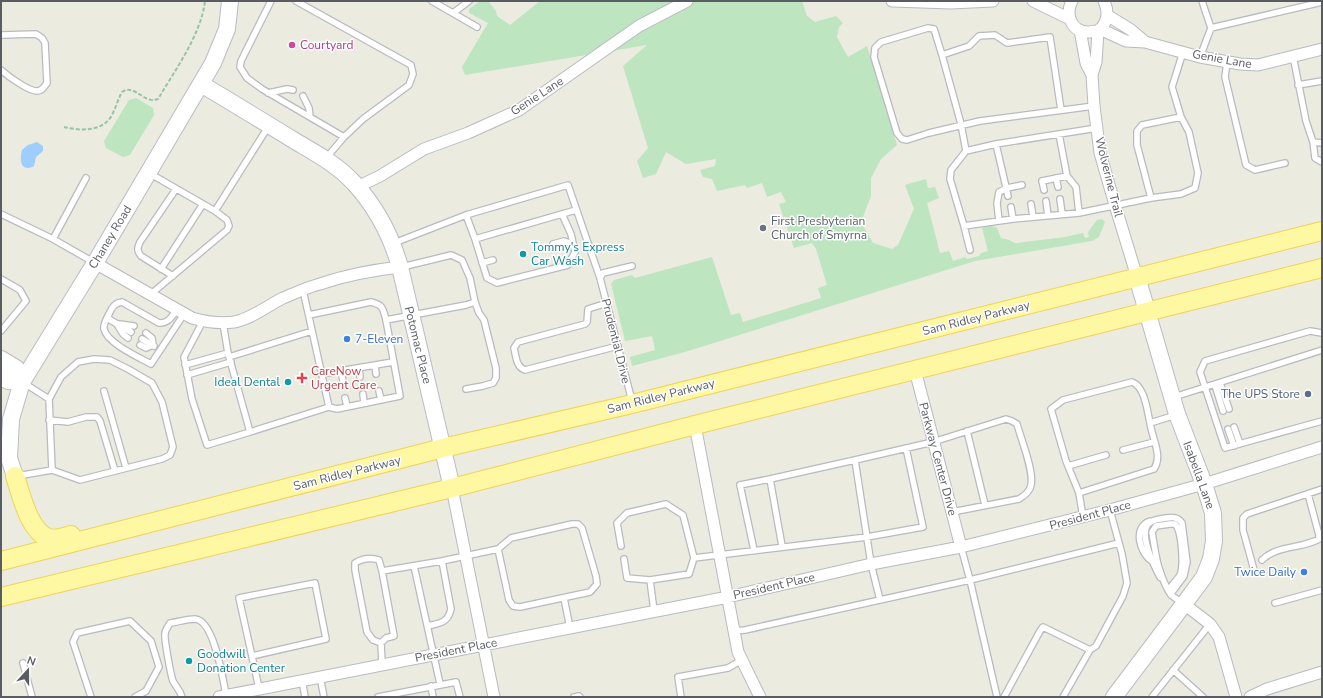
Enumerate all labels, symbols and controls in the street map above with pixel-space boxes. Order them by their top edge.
place label: Courtyard [300,37,354,53]
marker: Courtyard [287,40,297,50]
street label: Genie Lane [1191,46,1253,72]
street label: Genie Lane [507,73,567,119]
street label: Wolverine Trail [1091,135,1127,219]
street label: Chaney Road [85,202,135,272]
place label: First Presbyterian Church of Smyrna [771,213,867,243]
marker: First Presbyterian Church of Smyrna [758,223,768,233]
place label: Tommy's Express Car Wash [531,239,625,269]
marker: Tommy's Express Car Wash [518,249,528,259]
street label: Prudential Drive [598,297,634,385]
street label: Sam Ridley Parkway [921,297,1032,339]
street label: Potomac Place [401,305,435,385]
place label: 7-Eleven [355,331,403,347]
marker: 7-Eleven [342,334,352,344]
place label: CareNow Urgent Care [311,363,376,393]
marker: CareNow Urgent Care [296,372,308,384]
place label: Ideal Dental [214,374,280,390]
street label: Sam Ridley Parkway [606,375,717,417]
marker: Ideal Dental [283,377,293,387]
place label: The UPS Store [1221,386,1300,402]
marker: The UPS Store [1303,389,1313,399]
street label: Parkway Center Drive [915,401,961,517]
street label: Isabella Lane [1179,439,1219,511]
street label: Sam Ridley Parkway [292,452,403,494]
street label: President Place [1048,496,1132,534]
place label: Twice Daily [1234,564,1297,580]
marker: Twice Daily [1299,567,1309,577]
street label: President Place [732,569,816,603]
street label: President Place [414,634,498,666]
place label: Goodwill Donation Center [197,646,286,676]
north arrow [8,650,48,690]
text: N [25,653,38,670]
marker: Goodwill Donation Center [184,656,194,666]

